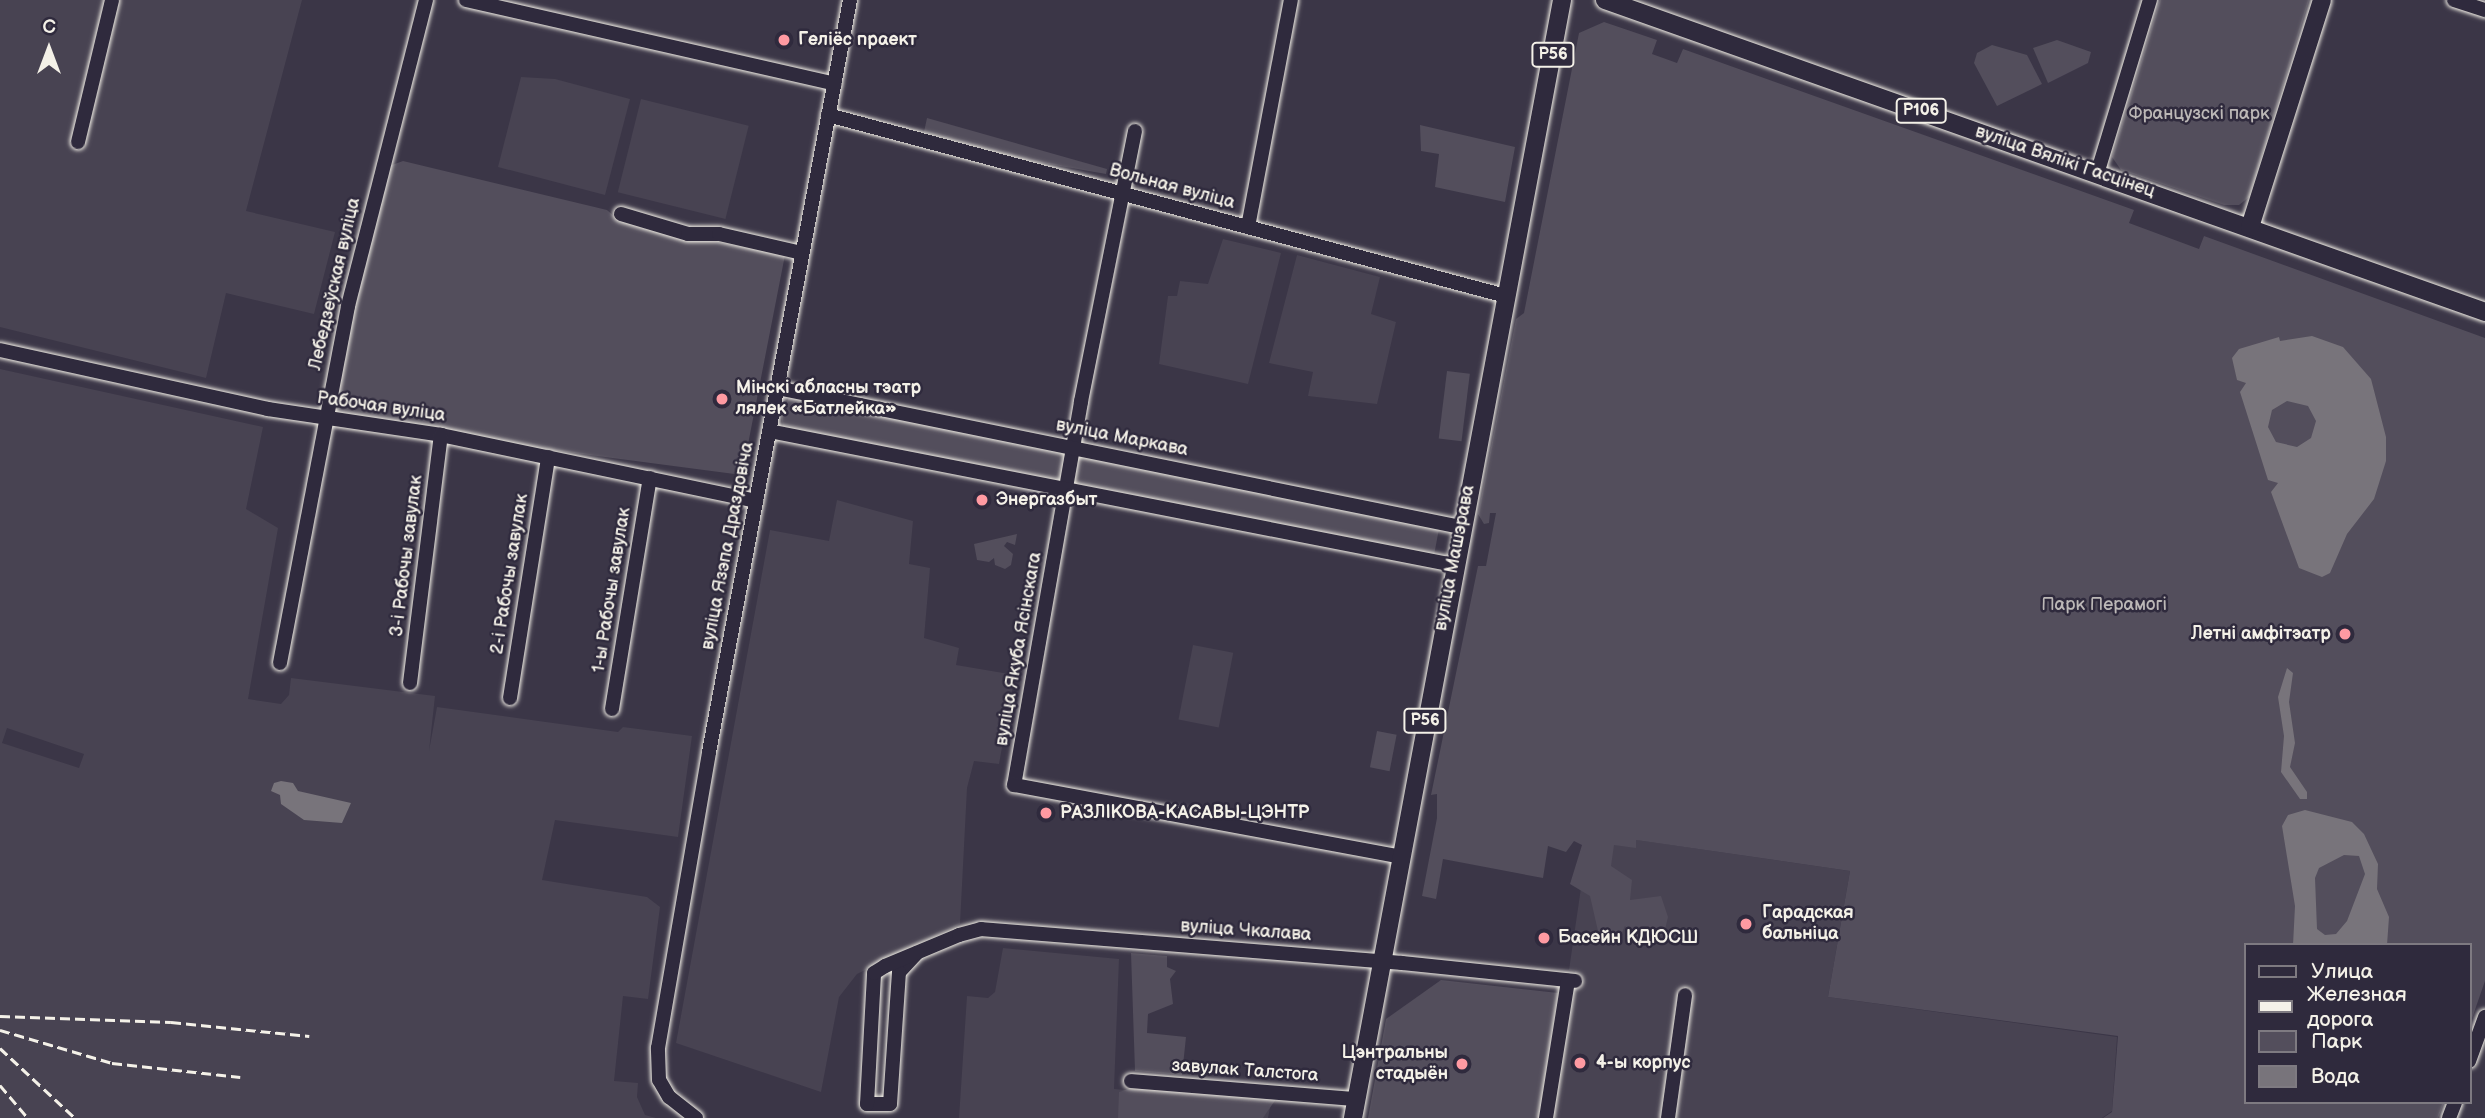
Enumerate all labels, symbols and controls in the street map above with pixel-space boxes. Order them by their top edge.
north arrow [14,14,84,84]
text: С [42,16,56,39]
place label: Геліёс праект [798,29,917,51]
marker: Геліёс праект [776,32,792,48]
road number: Р56 [1530,42,1576,68]
road number: Р106 [1895,99,1947,124]
park label: Французскі парк [2129,103,2269,125]
street label: вуліца Вялікі Гасцінец [1972,121,2158,203]
street label: Вольная вуліца [1107,160,1237,214]
street label: Лебедзеўская вуліца [305,196,365,372]
place label: Мінскі абласны тэатр лялек «Батлейка» [736,378,921,420]
street label: Рабочая вуліца [315,387,447,427]
marker: Мінскі абласны тэатр лялек «Батлейка» [714,391,730,407]
street label: вуліца Маркава [1054,415,1190,461]
street label: вуліца Язэпа Драздовіча [697,440,759,652]
street label: 3-і Рабочы завулак [386,474,428,638]
street label: вуліца Машэрава [1430,483,1480,633]
place label: Энергазбыт [996,489,1097,511]
street label: 2-і Рабочы завулак [487,492,533,656]
marker: Энергазбыт [974,492,990,508]
street label: 1-ы Рабочы завулак [588,506,636,674]
street label: вуліца Якуба Ясінскага [991,550,1047,748]
park label: Парк Перамогі [2041,594,2167,616]
place label: Летні амфітэатр [2191,623,2331,645]
marker: Летні амфітэатр [2337,626,2353,642]
road number: Р56 [1402,708,1448,734]
place label: РАЗЛІКОВА-КАСАВЫ-ЦЭНТР [1060,802,1309,824]
marker: РАЗЛІКОВА-КАСАВЫ-ЦЭНТР [1038,805,1054,821]
place label: Гарадская бальніца [1762,903,1854,946]
marker: Гарадская бальніца [1736,914,1756,934]
street label: вуліца Чкалава [1180,916,1312,946]
place label: Басейн КДЮСШ [1558,927,1698,949]
marker: Басейн КДЮСШ [1536,930,1552,946]
legend [2244,943,2471,1104]
text: Улица [2311,959,2373,984]
text: Железная дорога [2307,982,2407,1032]
text: Парк [2311,1029,2362,1054]
place label: Цэнтральны стадыён [1342,1043,1448,1086]
place label: 4-ы корпус [1596,1052,1691,1074]
marker: 4-ы корпус [1570,1053,1590,1073]
street label: завулак Талстога [1171,1055,1319,1087]
marker: Цэнтральны стадыён [1454,1056,1470,1072]
text: Вода [2311,1064,2360,1089]

